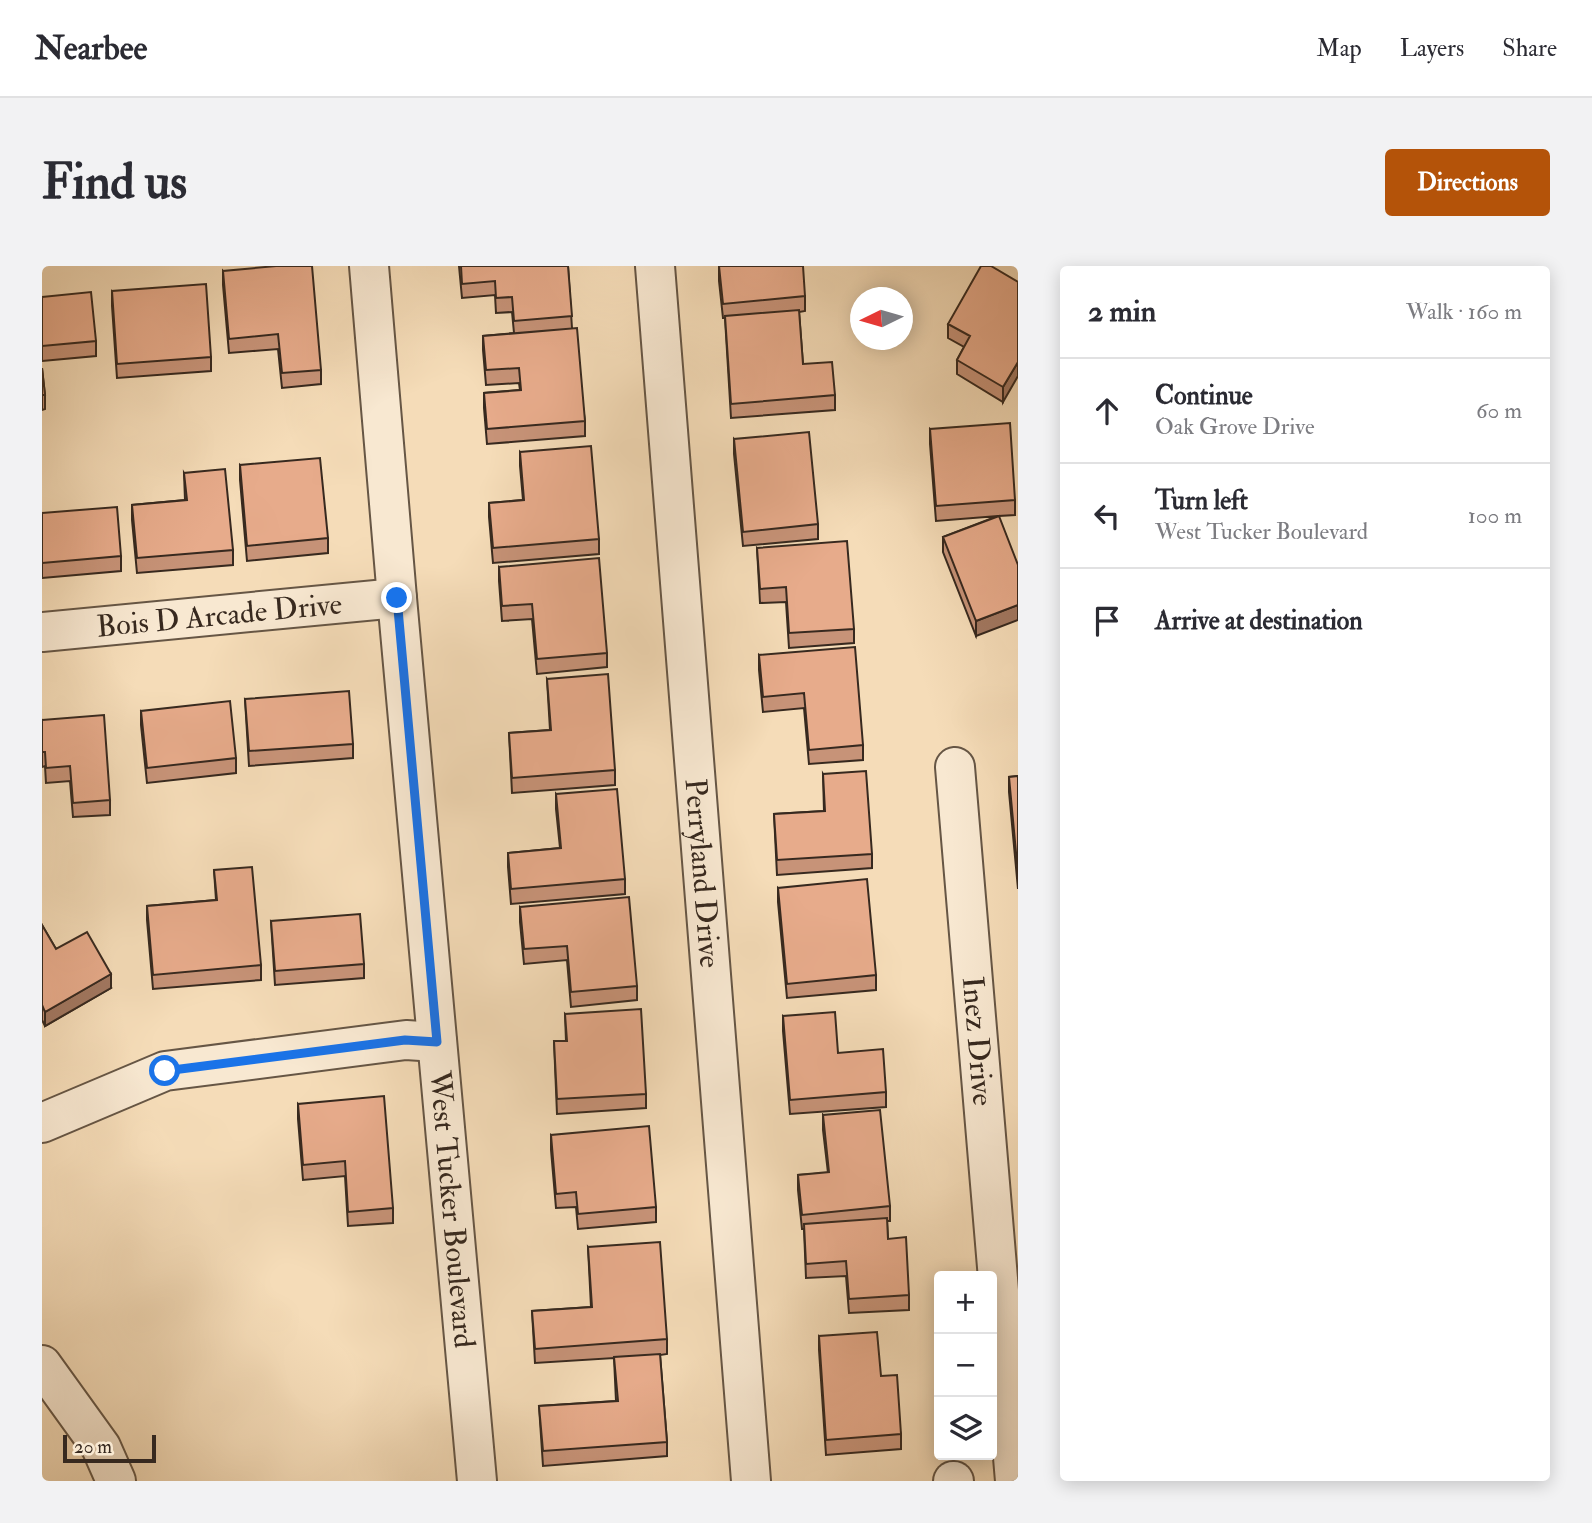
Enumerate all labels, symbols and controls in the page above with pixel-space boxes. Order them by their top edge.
text: Nearbee [35,28,147,69]
text: Map [1317,33,1362,64]
text: Layers [1400,33,1464,64]
text: Share [1502,33,1557,64]
button: Directions [1385,149,1550,216]
text: Find us [42,152,187,213]
north arrow [850,287,913,350]
text: 2 min [1088,293,1156,330]
text: Walk · 160 m [1406,297,1522,326]
text: Continue [1155,380,1253,412]
icon: ahead [1088,392,1126,430]
text: 60 m [1476,396,1522,425]
text: Oak Grove Drive [1155,412,1315,441]
text: Turn left [1155,485,1248,517]
icon: left [1088,497,1126,535]
text: 100 m [1468,501,1522,530]
text: West Tucker Boulevard [1155,517,1368,546]
route end [381,582,412,613]
street label: Bois D Arcade Drive [95,585,344,646]
icon: arrive [1088,602,1126,640]
text: Arrive at destination [1155,605,1363,637]
street label: Perryland Drive [677,777,728,969]
street label: Inez Drive [954,975,1001,1107]
route start [149,1055,180,1086]
street label: West Tucker Boulevard [421,1068,483,1350]
map controls [934,1271,997,1460]
button: + [934,1271,997,1334]
button: − [934,1334,997,1397]
button: layers [934,1397,997,1460]
scale bar [63,1432,156,1464]
text: 20 m [74,1435,112,1459]

